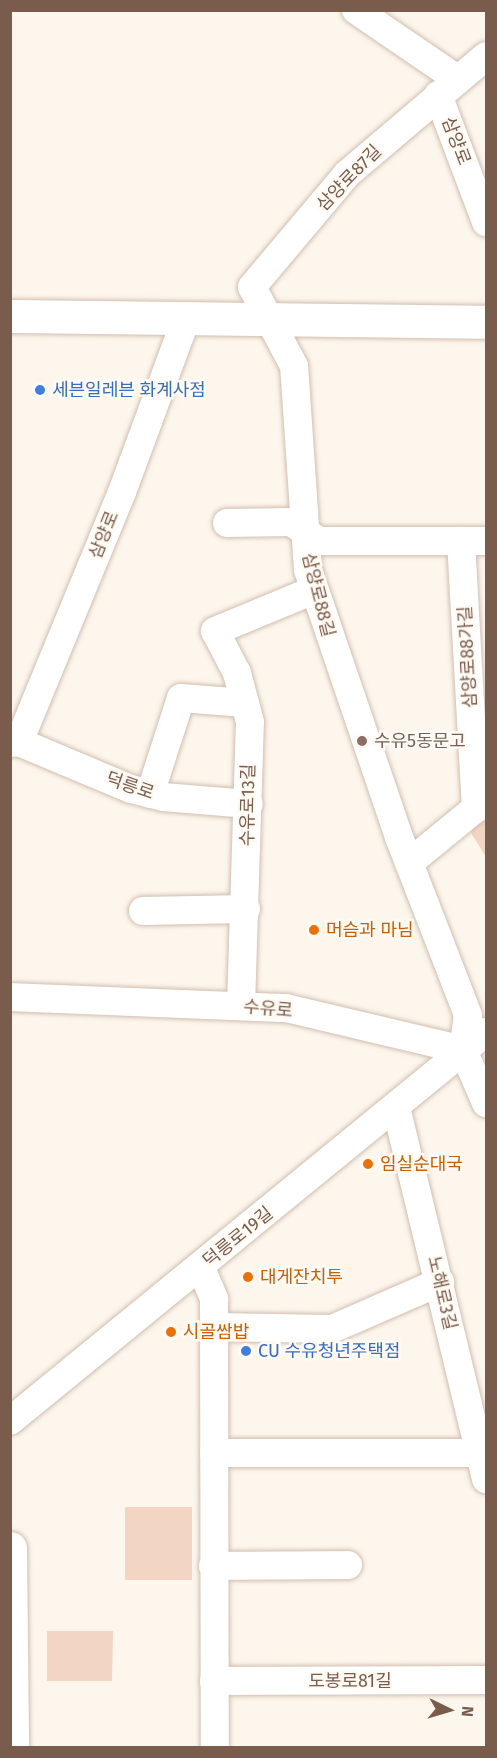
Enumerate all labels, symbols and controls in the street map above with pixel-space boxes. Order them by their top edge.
street label: 삼양로 [437,114,475,168]
street label: 삼양로87길 [312,140,386,216]
place label: 세븐일레븐 화계사점 [52,379,206,401]
marker: 세븐일레븐 화계사점 [33,383,47,397]
street label: 삼양로 [85,508,123,562]
street label: 삼양로88길 [297,551,339,639]
street label: 삼양로88가길 [455,605,481,709]
place label: 수유5동문고 [374,730,466,752]
marker: 수유5동문고 [355,734,369,748]
street label: 수유로13길 [236,763,260,847]
street label: 덕릉로 [103,768,157,804]
place label: 머슴과 마님 [326,919,414,941]
marker: 머슴과 마님 [307,923,321,937]
street label: 수유로 [242,996,294,1022]
place label: 임실순대국 [380,1153,463,1175]
marker: 임실순대국 [361,1157,375,1171]
street label: 덕릉로19길 [199,1202,277,1272]
street label: 노해로3길 [423,1254,461,1332]
place label: 대게잔치투 [260,1266,343,1288]
marker: 대게잔치투 [241,1270,255,1284]
place label: 시골쌈밥 [183,1321,249,1343]
marker: 시골쌈밥 [164,1325,178,1339]
place label: CU 수유청년주택점 [258,1340,401,1362]
marker: CU 수유청년주택점 [239,1344,253,1358]
street label: 도봉로81길 [308,1670,392,1692]
north arrow [419,1680,479,1740]
text: N [458,1705,477,1718]

